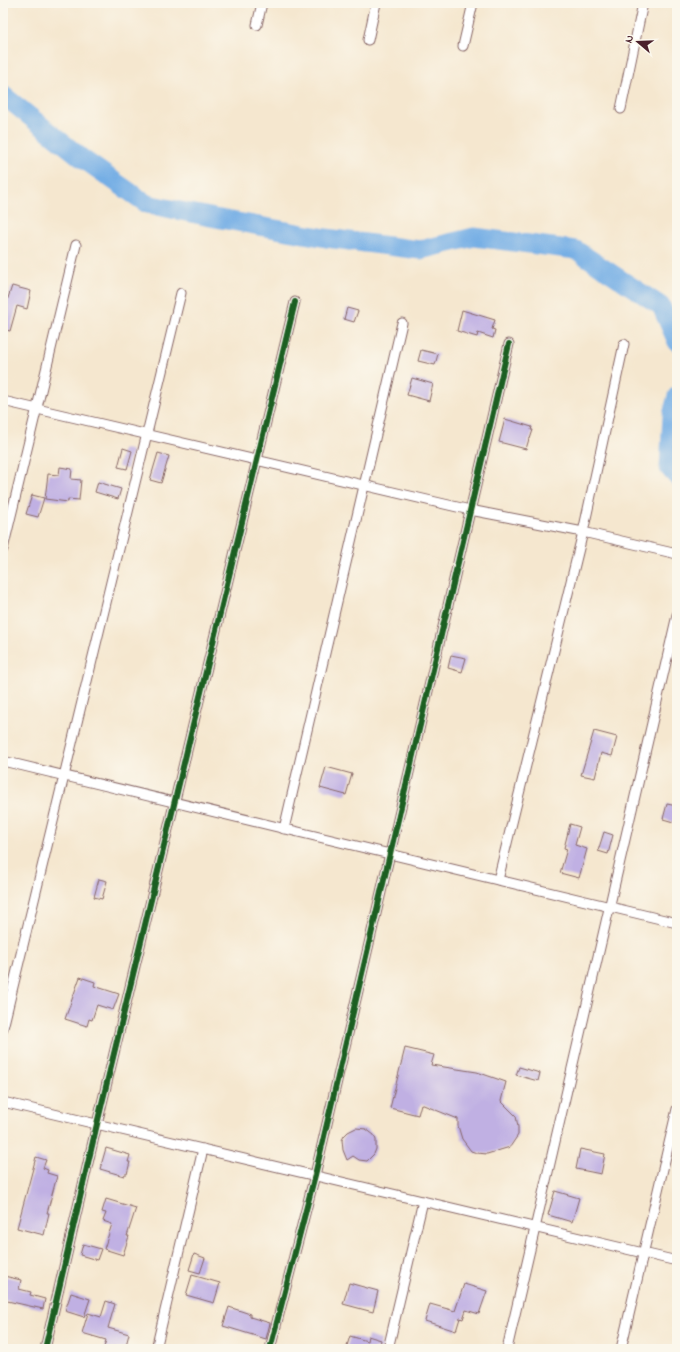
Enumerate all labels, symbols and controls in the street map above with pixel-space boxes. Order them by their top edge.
north arrow [618,22,658,62]
text: N [621,33,638,45]

